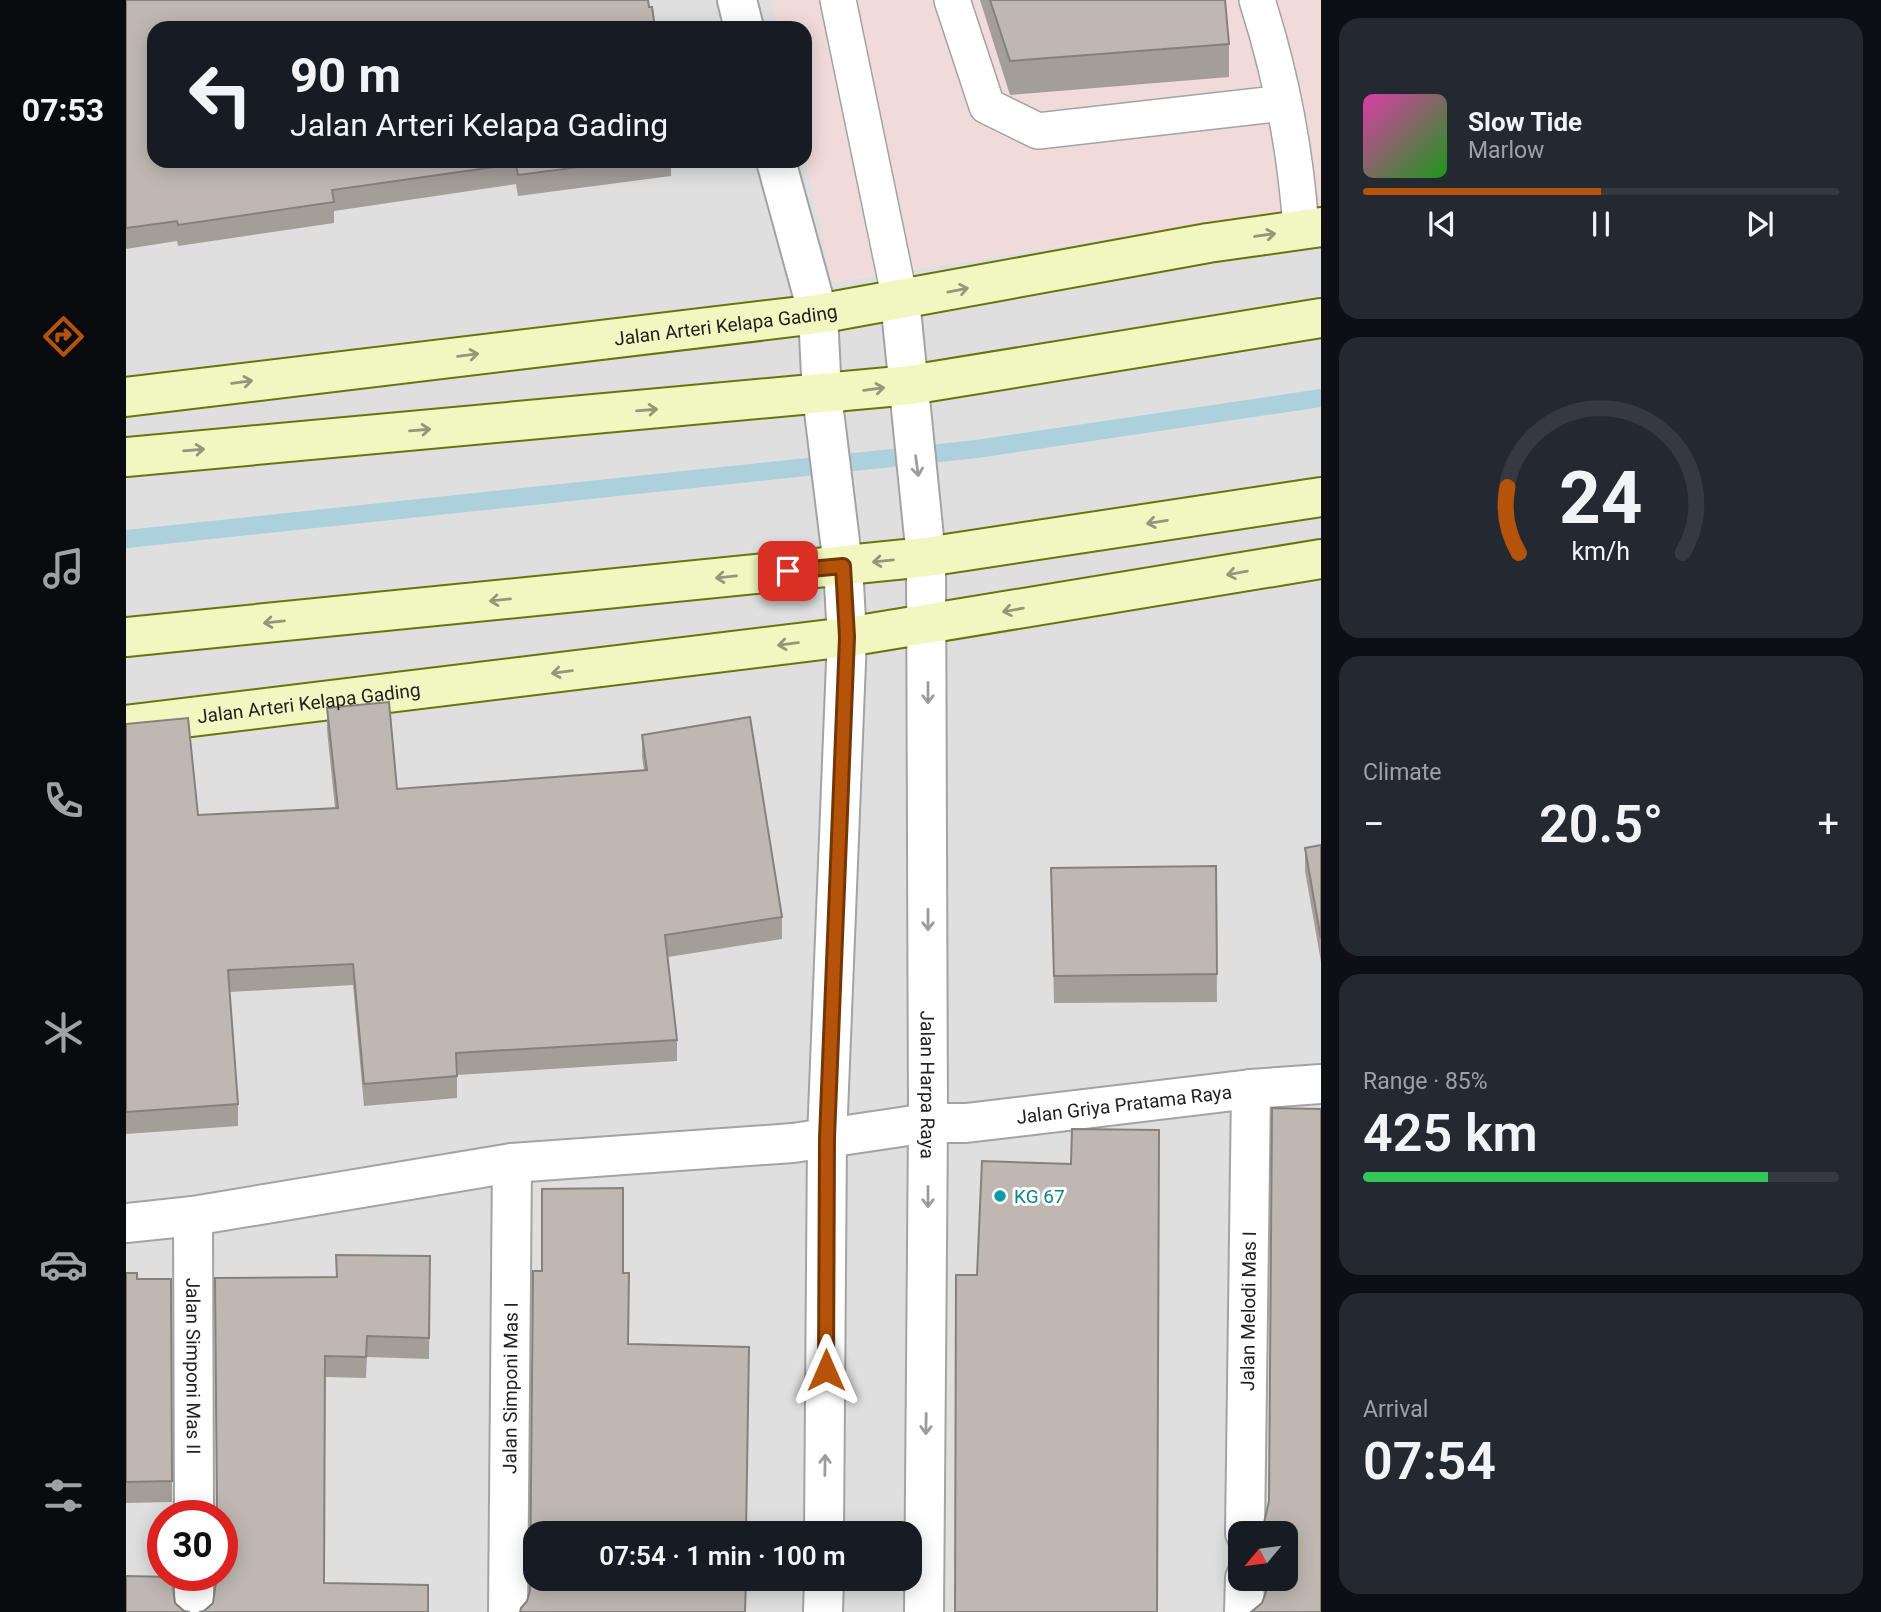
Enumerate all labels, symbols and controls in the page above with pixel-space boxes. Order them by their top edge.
text: 90 m [290,47,401,104]
icon: left [175,49,266,140]
text: 07:53 [22,91,104,129]
text: Jalan Arteri Kelapa Gading [290,106,668,144]
text: Slow Tide [1468,107,1582,137]
text: Marlow [1468,137,1544,164]
icon: previous [1423,205,1461,243]
icon: pause [1582,205,1620,243]
icon: next [1741,205,1779,243]
one-way arrow [1253,228,1276,241]
one-way arrow [946,282,969,296]
street label: Jalan Arteri Kelapa Gading [613,300,839,350]
icon: directions [39,312,88,361]
one-way arrow [456,349,479,362]
one-way arrow [231,376,253,389]
one-way arrow [862,383,884,396]
one-way arrow [635,403,658,416]
one-way arrow [409,423,431,436]
one-way arrow [182,443,205,456]
one-way arrow [911,454,924,477]
text: 24 [1559,456,1643,542]
one-way arrow [1146,516,1169,529]
text: km/h [1572,537,1630,566]
pin [758,541,818,601]
icon: music [39,544,88,593]
icon: arrive [769,552,807,590]
one-way arrow [872,555,895,568]
one-way arrow [1226,567,1249,580]
one-way arrow [716,571,738,584]
one-way arrow [489,594,512,607]
one-way arrow [1002,604,1025,617]
one-way arrow [263,616,285,629]
one-way arrow [777,638,800,651]
one-way arrow [551,665,574,678]
street label: Jalan Arteri Kelapa Gading [196,678,422,728]
one-way arrow [921,681,935,704]
text: Climate [1363,759,1442,786]
icon: phone [39,776,88,825]
text: 20.5° [1539,794,1663,855]
text: − [1363,802,1385,846]
text: + [1817,802,1839,846]
one-way arrow [921,909,935,932]
icon: climate [39,1008,88,1057]
street label: Jalan Harpa Raya [916,1011,939,1159]
text: Range · 85% [1363,1068,1488,1095]
street label: Jalan Griya Pratama Raya [1015,1080,1233,1129]
text: 425 km [1363,1103,1538,1164]
one-way arrow [921,1185,935,1208]
place label: KG 67 [1014,1185,1065,1208]
marker: KG 67 [992,1188,1008,1204]
street label: Jalan Melodi Mas I [1236,1231,1261,1391]
icon: car [39,1240,88,1289]
street label: Jalan Simponi Mas II [181,1278,205,1454]
street label: Jalan Simponi Mas I [498,1302,523,1474]
position arrow [789,1333,863,1407]
text: Arrival [1363,1396,1428,1423]
one-way arrow [919,1413,933,1436]
text: 07:54 [1363,1431,1496,1492]
one-way arrow [818,1454,832,1477]
icon: filters [39,1471,88,1520]
speed limit sign: 30 [147,1500,238,1591]
north arrow [1228,1521,1298,1591]
map controls [1228,1521,1298,1591]
text: 07:54 · 1 min · 100 m [599,1541,846,1571]

